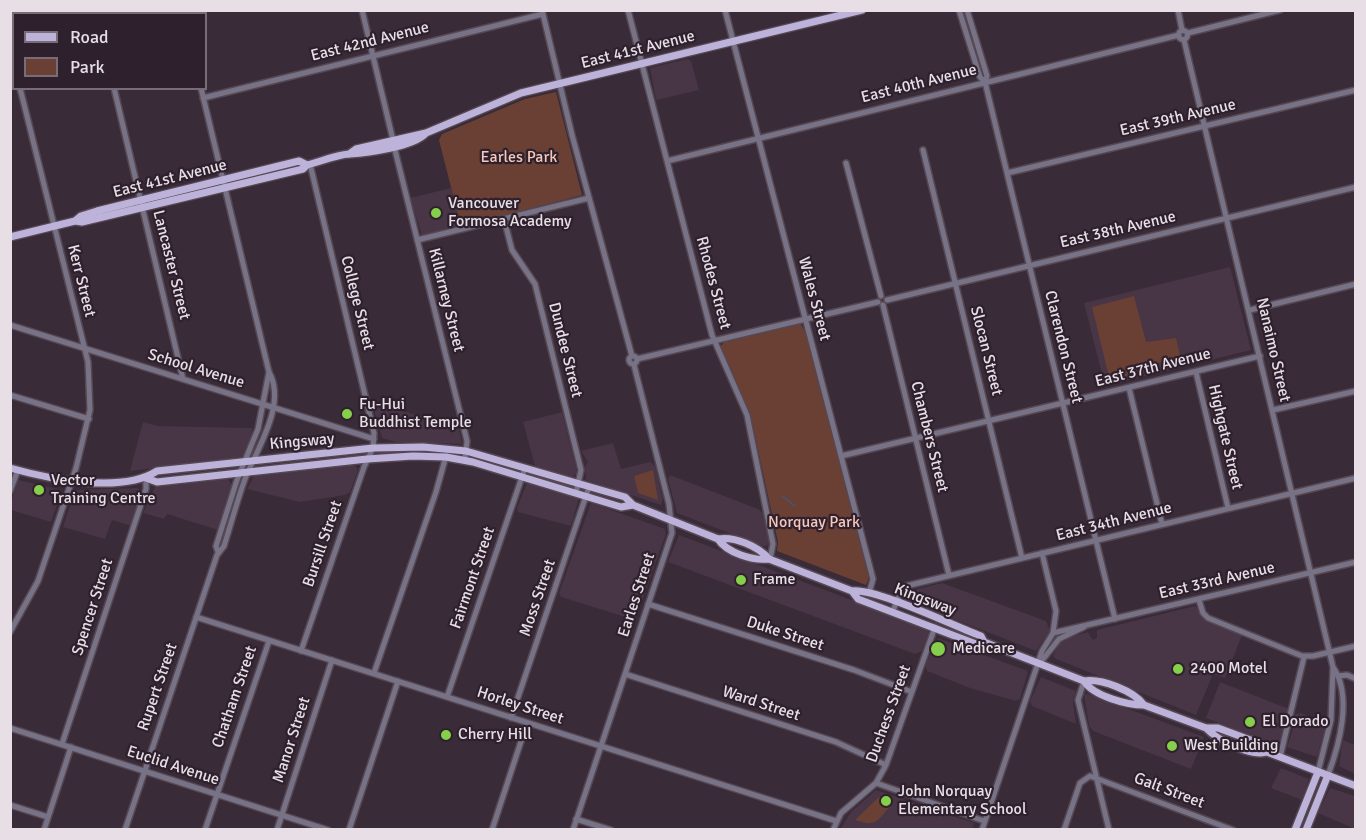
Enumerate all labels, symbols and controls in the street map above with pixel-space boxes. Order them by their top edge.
legend [12,12,207,90]
street label: East 42nd Avenue [309,18,431,66]
text: Road [70,26,109,48]
street label: East 41st Avenue [579,27,697,73]
text: Park [70,56,105,78]
street label: East 40th Avenue [859,60,979,108]
street label: East 39th Avenue [1118,95,1238,141]
park label: Earles Park [481,148,557,168]
street label: East 41st Avenue [111,156,229,202]
place label: Vancouver Formosa Academy [448,194,571,232]
marker: Vancouver Formosa Academy [429,206,443,220]
street label: East 38th Avenue [1058,207,1178,253]
street label: Lancaster Street [148,208,194,322]
street label: Rhodes Street [691,234,735,332]
street label: Kerr Street [63,243,99,319]
street label: Killarney Street [424,246,468,354]
street label: College Street [336,254,378,352]
street label: Wales Street [794,255,834,343]
street label: Clarendon Street [1040,289,1086,405]
street label: Nanaimo Street [1252,296,1294,404]
street label: Dundee Street [544,300,586,400]
street label: Slocan Street [966,304,1006,398]
street label: East 37th Avenue [1093,344,1213,392]
street label: School Avenue [145,345,247,393]
street label: Chambers Street [906,379,952,495]
street label: Highgate Street [1204,383,1246,491]
place label: Fu-Hui Buddhist Temple [359,395,472,433]
marker: Fu-Hui Buddhist Temple [340,407,354,421]
street label: Kingsway [269,430,335,454]
place label: Vector Training Centre [51,471,156,509]
marker: Vector Training Centre [32,483,46,497]
street label: Bursill Street [299,498,347,590]
street label: East 34th Avenue [1054,498,1174,546]
park label: Norquay Park [768,513,860,533]
street label: Fairmont Street [447,524,499,632]
street label: Earles Street [614,550,660,640]
street label: Spencer Street [68,556,118,658]
street label: Moss Street [516,557,560,639]
street label: East 33rd Avenue [1157,558,1277,604]
place label: Frame [753,570,796,590]
marker: Frame [734,573,748,587]
street label: Kingsway [891,579,959,621]
street label: Duke Street [744,613,826,655]
place label: Medicare [952,639,1015,659]
marker: Medicare [929,640,947,658]
street label: Rupert Street [134,641,182,733]
street label: Chatham Street [209,643,261,751]
place label: 2400 Motel [1190,659,1267,679]
marker: 2400 Motel [1171,662,1185,676]
street label: Duchess Street [862,663,916,765]
street label: Ward Street [720,682,802,726]
street label: Horley Street [474,683,566,729]
street label: Manor Street [269,695,315,785]
place label: El Dorado [1262,712,1329,732]
marker: El Dorado [1243,715,1257,729]
place label: Cherry Hill [458,725,532,745]
marker: Cherry Hill [439,728,453,742]
place label: West Building [1184,736,1278,756]
marker: West Building [1165,739,1179,753]
street label: Euclid Avenue [124,742,222,790]
street label: Galt Street [1131,769,1207,813]
place label: John Norquay Elementary School [898,782,1027,820]
marker: John Norquay Elementary School [879,794,893,808]

